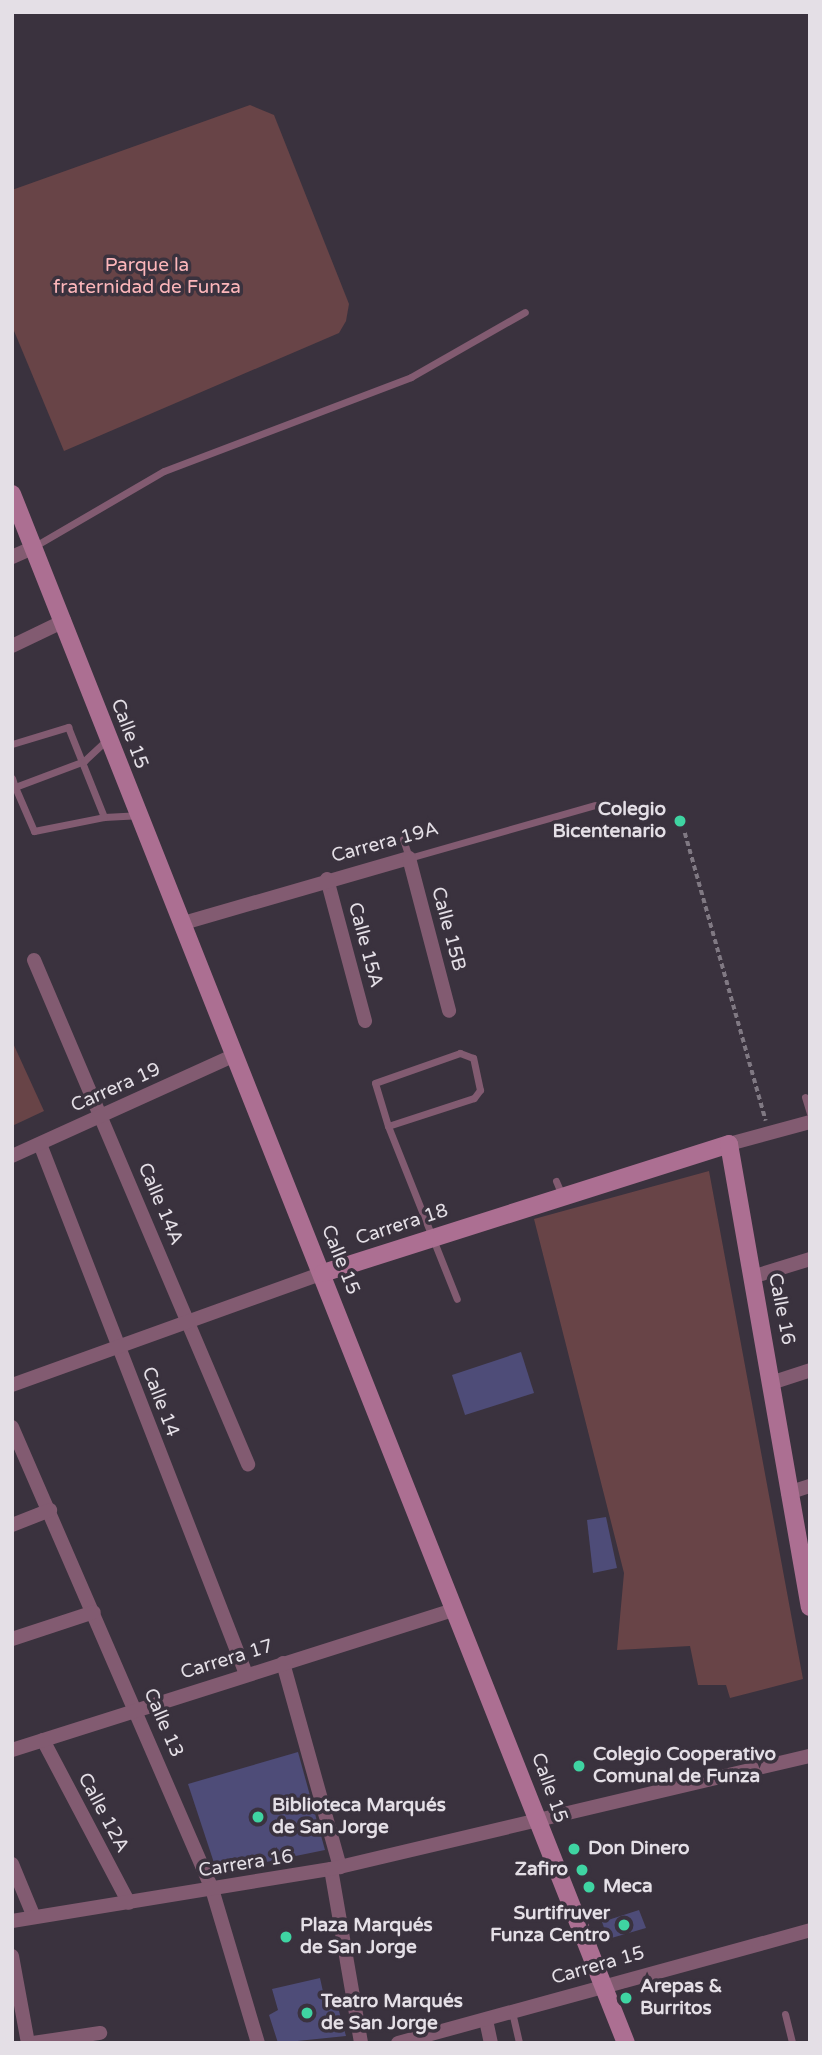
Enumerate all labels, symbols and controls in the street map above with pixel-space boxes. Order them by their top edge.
park label: Parque la fraternidad de Funza [53,255,241,299]
street label: Calle 15 [105,696,153,772]
place label: Colegio Bicentenario [552,799,666,843]
marker: Colegio Bicentenario [672,813,688,829]
street label: Carrera 19A [329,818,441,868]
street label: Calle 15B [426,884,470,974]
street label: Calle 15A [343,900,387,990]
street label: Carrera 19 [68,1058,164,1118]
street label: Calle 14A [132,1159,188,1249]
street label: Carrera 18 [353,1199,451,1251]
street label: Calle 15 [316,1222,364,1298]
street label: Calle 16 [763,1271,799,1347]
street label: Calle 14 [136,1364,184,1440]
street label: Carrera 17 [178,1635,276,1685]
street label: Calle 13 [138,1685,188,1761]
place label: Colegio Cooperativo Comunal de Funza [593,1744,776,1788]
street label: Calle 15 [526,1750,572,1826]
marker: Colegio Cooperativo Comunal de Funza [571,1758,587,1774]
street label: Calle 12A [72,1769,134,1857]
place label: Biblioteca Marqués de San Jorge [272,1795,446,1839]
marker: Biblioteca Marqués de San Jorge [250,1809,266,1825]
place label: Don Dinero [588,1838,690,1860]
marker: Don Dinero [566,1841,582,1857]
street label: Carrera 16 [197,1845,295,1883]
place label: Zafiro [515,1859,568,1881]
marker: Zafiro [574,1862,590,1878]
place label: Meca [603,1876,653,1898]
marker: Meca [581,1879,597,1895]
place label: Surtifruver Funza Centro [490,1903,610,1947]
place label: Plaza Marqués de San Jorge [300,1915,433,1959]
marker: Surtifruver Funza Centro [616,1917,632,1933]
marker: Plaza Marqués de San Jorge [278,1929,294,1945]
street label: Carrera 15 [549,1942,647,1990]
place label: Arepas & Burritos [640,1976,722,2020]
marker: Arepas & Burritos [618,1990,634,2006]
place label: Teatro Marqués de San Jorge [321,1991,463,2035]
marker: Teatro Marqués de San Jorge [299,2005,315,2021]

